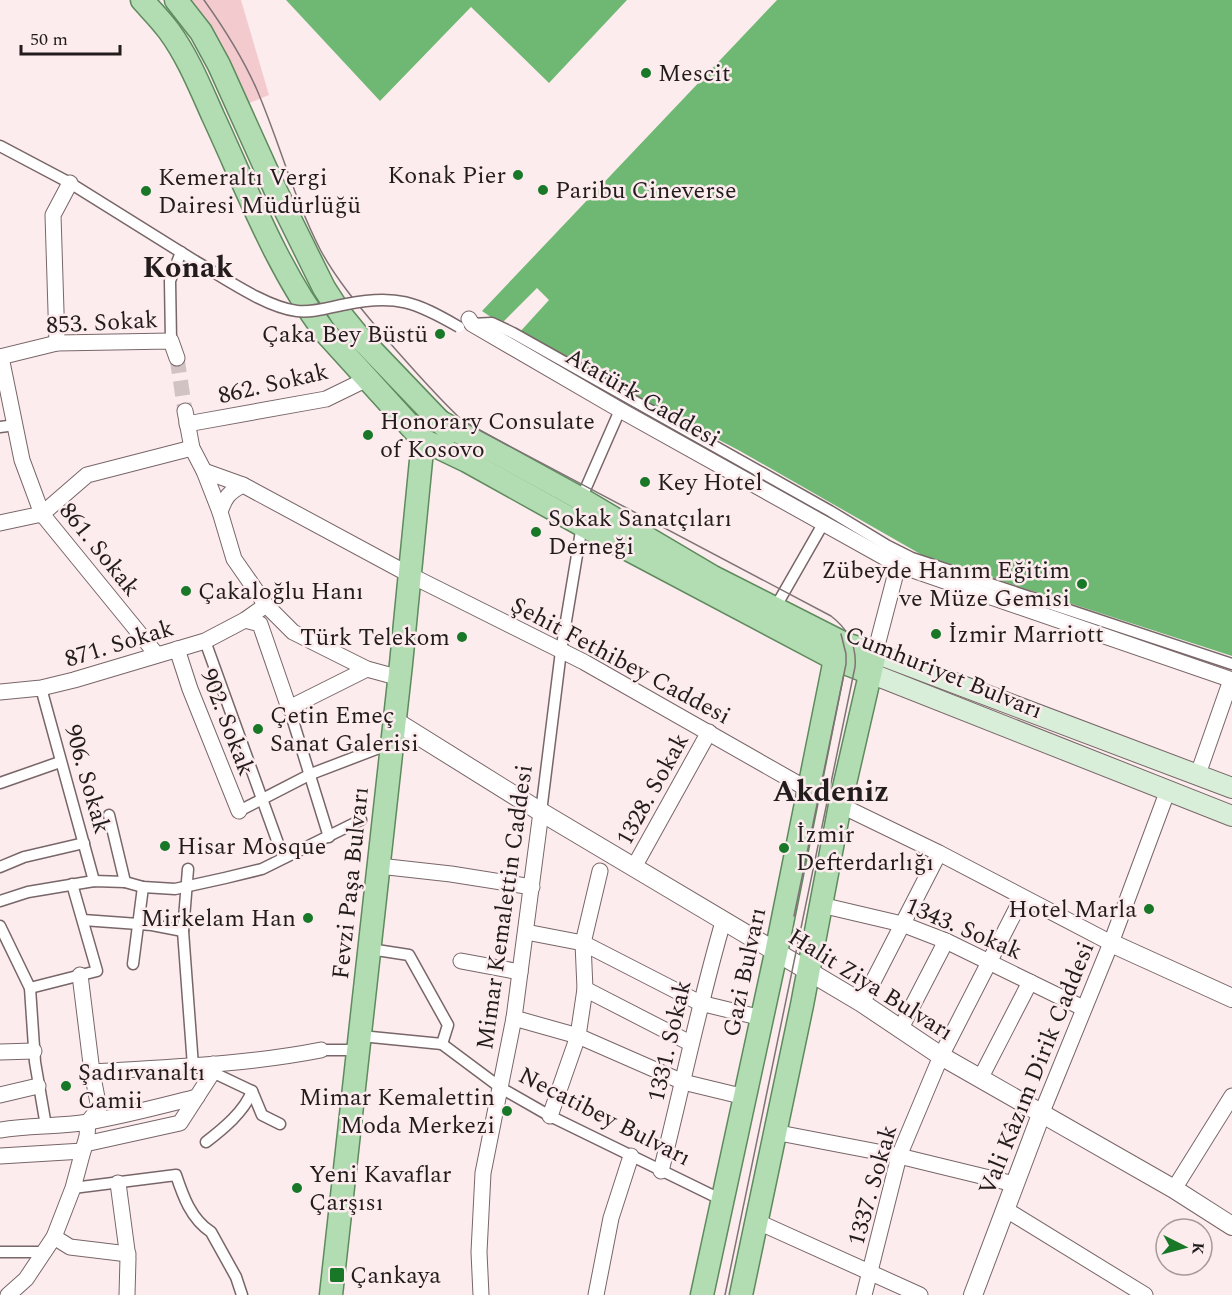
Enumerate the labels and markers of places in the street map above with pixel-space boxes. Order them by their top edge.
place label: Mescit [658,56,731,92]
marker: Mescit [639,66,653,80]
place label: Konak Pier [387,158,506,194]
place label: Kemeraltı Vergi Dairesi Müdürlüğü [158,160,361,224]
marker: Konak Pier [511,168,525,182]
place label: Paribu Cineverse [555,173,737,209]
marker: Paribu Cineverse [536,183,550,197]
marker: Kemeraltı Vergi Dairesi Müdürlüğü [139,184,153,198]
place label: Çaka Bey Büstü [262,317,428,353]
marker: Çaka Bey Büstü [433,327,447,341]
place label: Honorary Consulate of Kosovo [380,404,595,468]
marker: Honorary Consulate of Kosovo [361,428,375,442]
place label: Key Hotel [657,465,762,501]
marker: Key Hotel [638,475,652,489]
place label: Sokak Sanatçıları Derneği [548,501,732,565]
marker: Sokak Sanatçıları Derneği [529,525,543,539]
place label: Zübeyde Hanım Eğitim ve Müze Gemisi [821,553,1070,617]
place label: Çakaloğlu Hanı [198,574,364,610]
marker: Zübeyde Hanım Eğitim ve Müze Gemisi [1075,577,1089,591]
marker: Çakaloğlu Hanı [179,584,193,598]
place label: İzmir Marriott [948,617,1104,653]
place label: Türk Telekom [300,620,450,656]
marker: İzmir Marriott [929,627,943,641]
marker: Türk Telekom [455,630,469,644]
place label: Çetin Emeç Sanat Galerisi [270,698,419,762]
marker: Çetin Emeç Sanat Galerisi [251,722,265,736]
place label: İzmir Defterdarlığı [796,817,934,881]
place label: Hisar Mosque [177,829,326,865]
marker: Hisar Mosque [158,839,172,853]
marker: İzmir Defterdarlığı [777,841,791,855]
place label: Hotel Marla [1008,892,1137,928]
place label: Mirkelam Han [141,901,296,937]
marker: Hotel Marla [1142,902,1156,916]
marker: Mirkelam Han [301,911,315,925]
place label: Şadırvanaltı Camii [78,1055,205,1119]
marker: Şadırvanaltı Camii [59,1079,73,1093]
place label: Mimar Kemalettin Moda Merkezi [299,1080,495,1144]
marker: Mimar Kemalettin Moda Merkezi [500,1104,514,1118]
place label: Yeni Kavaflar Çarşısı [309,1157,452,1221]
marker: Yeni Kavaflar Çarşısı [290,1181,304,1195]
place label: Çankaya [350,1258,441,1294]
marker: Çankaya [328,1266,346,1284]

